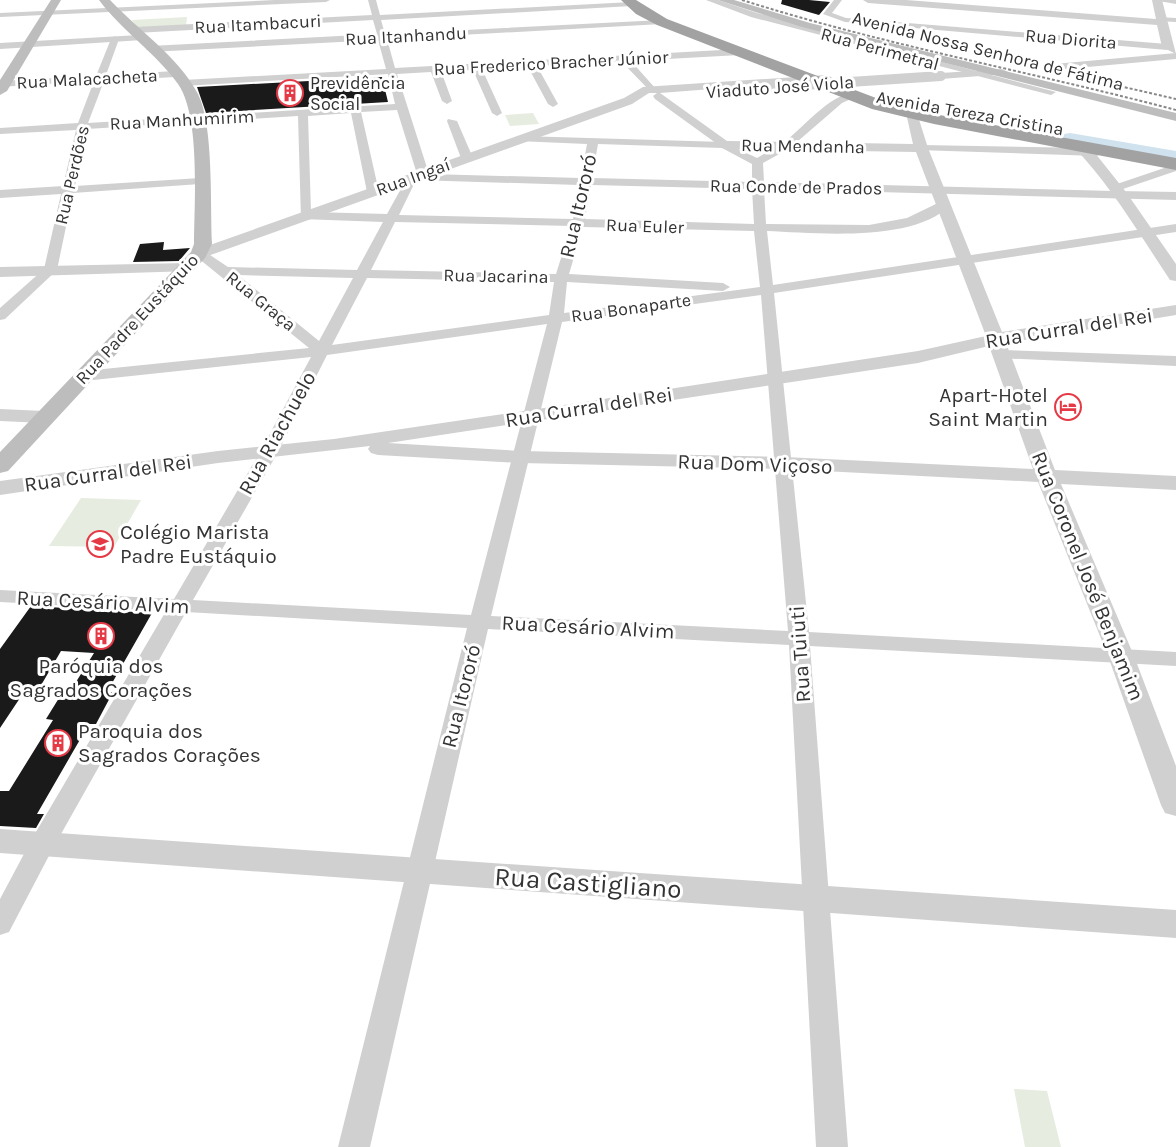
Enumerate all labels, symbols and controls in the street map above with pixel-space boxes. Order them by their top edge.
street label: Avenida Nossa Senhora de Fátima [850,7,1126,95]
street label: Rua Itambacuri [194,10,322,38]
street label: Rua Itanhandu [345,22,467,50]
street label: Rua Perimetral [818,23,942,75]
street label: Rua Diorita [1024,24,1118,54]
street label: Rua Frederico Bracher Júnior [433,46,669,80]
street label: Rua Malacacheta [16,64,158,94]
street label: Viaduto José Viola [705,71,855,103]
place label: Previdência Social [310,72,405,115]
building icon: Previdência Social [275,78,305,108]
street label: Avenida Tereza Cristina [875,86,1065,140]
street label: Rua Manhumirim [109,105,255,135]
street label: Rua Perdões [50,123,94,227]
street label: Rua Mendanha [741,134,865,158]
street label: Rua Itororó [554,152,602,260]
street label: Rua Ingaí [373,153,454,201]
street label: Rua Conde de Prados [710,174,882,200]
street label: Rua Euler [606,214,685,238]
street label: Rua Padre Eustáquio [71,249,203,389]
street label: Rua Jacarina [443,264,549,288]
street label: Rua Graça [222,266,300,336]
street label: Rua Bonaparte [570,289,692,327]
street label: Rua Curral del Rei [984,303,1154,353]
street label: Rua Riachuelo [233,367,321,499]
street label: Rua Curral del Rei [504,382,674,432]
place label: Apart-Hotel Saint Martin [928,383,1048,431]
hotel icon: Apart-Hotel Saint Martin [1053,392,1083,422]
street label: Rua Coronel José Benjamim [1027,448,1149,704]
street label: Rua Curral del Rei [22,449,194,497]
street label: Rua Dom Viçoso [677,449,833,479]
place label: Colégio Marista Padre Eustáquio [120,520,277,568]
school or university icon: Colégio Marista Padre Eustáquio [85,529,115,559]
street label: Rua Cesário Alvim [16,585,190,619]
street label: Rua Tuiuti [785,605,815,703]
street label: Rua Cesário Alvim [501,610,675,644]
building icon: Paróquia dos Sagrados Corações [86,621,116,651]
street label: Rua Itororó [437,642,485,750]
place label: Paróquia dos Sagrados Corações [10,654,192,702]
place label: Paroquia dos Sagrados Corações [78,719,261,767]
building icon: Paroquia dos Sagrados Corações [43,728,73,758]
street label: Rua Castigliano [493,861,683,905]

